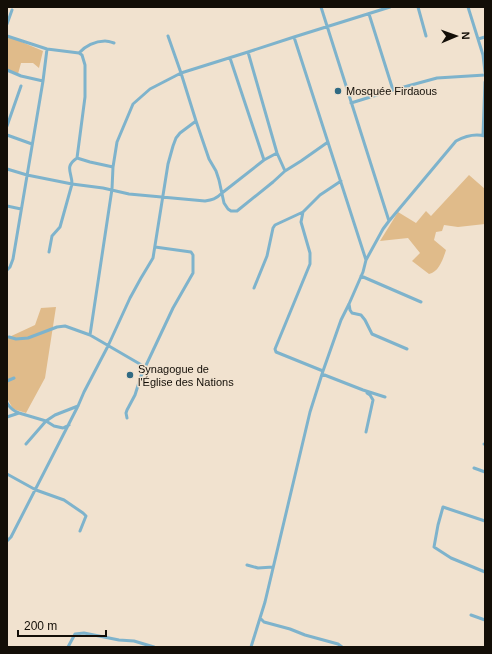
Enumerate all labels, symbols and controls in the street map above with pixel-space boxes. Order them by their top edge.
north arrow [436,16,476,56]
text: N [460,31,472,40]
place label: Mosquée Firdaous [346,85,438,97]
marker: Mosquée Firdaous [333,86,343,96]
place label: Synagogue de l'Église des Nations [138,363,234,388]
marker: Synagogue de l'Église des Nations [125,370,135,380]
scale bar [18,612,106,638]
text: 200 m [24,619,57,633]

